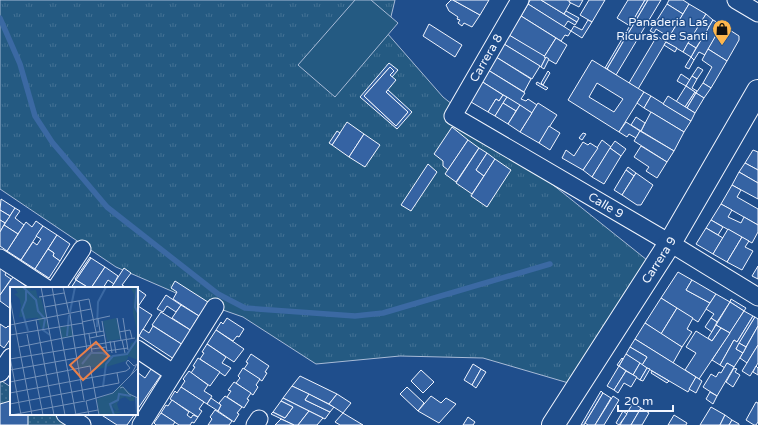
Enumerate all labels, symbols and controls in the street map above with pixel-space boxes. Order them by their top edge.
place label: Panaderia Las Ricuras de Santi [616,15,708,43]
shop icon: Panaderia Las Ricuras de Santi [711,18,733,46]
street label: Carrera 8 [467,32,505,84]
street label: Calle 9 [586,190,626,221]
street label: Carrera 9 [639,234,679,286]
inset map [10,287,138,415]
scale bar [618,387,673,413]
text: 20 m [624,394,653,408]

